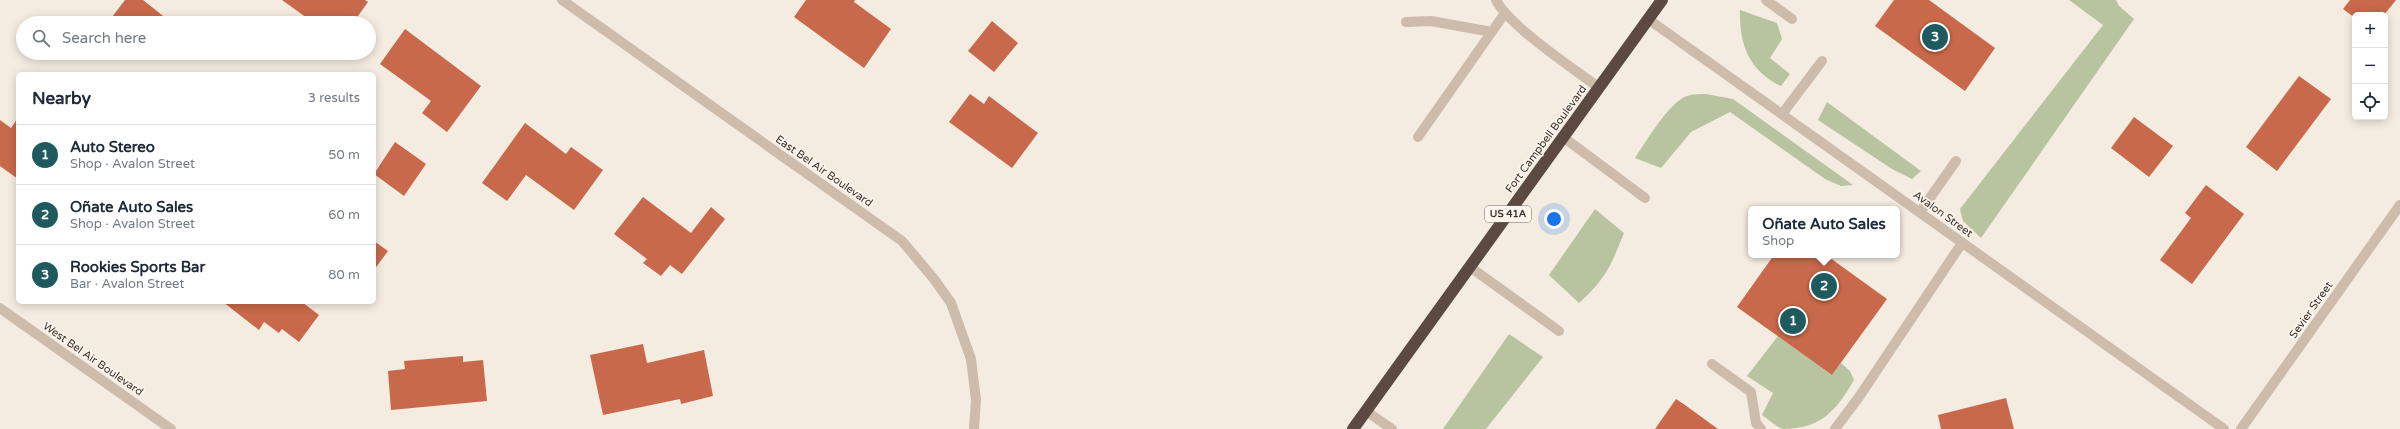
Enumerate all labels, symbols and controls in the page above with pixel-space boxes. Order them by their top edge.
map controls [2352,12,2388,120]
button: + [2352,12,2388,48]
search box [16,16,376,60]
pin: 3 [1922,22,1948,52]
icon: search [30,27,52,49]
text: Search here [62,29,146,47]
button: − [2352,48,2388,84]
street label: Fort Campbell Boulevard [1503,83,1589,195]
button: locate [2352,84,2388,120]
text: Nearby [32,88,91,109]
text: 3 results [308,90,360,106]
street label: East Bel Air Boulevard [773,133,875,209]
text: Auto Stereo [70,138,155,156]
text: 1 [41,147,49,163]
text: 50 m [328,147,360,163]
text: Shop · Avalon Street [70,156,195,172]
street label: Avalon Street [1911,188,1975,240]
text: Oñate Auto Sales [70,198,193,216]
road number: US 41A [1485,206,1531,222]
popup [1748,206,1900,258]
text: 2 [41,207,49,223]
text: 60 m [328,207,360,223]
your location [1544,209,1564,229]
text: Oñate Auto Sales [1762,215,1886,233]
text: Shop · Avalon Street [70,216,195,232]
text: Shop [1762,233,1794,249]
text: Rookies Sports Bar [70,258,205,276]
text: 3 [41,267,49,283]
text: 80 m [328,267,360,283]
pin: 2 [1811,271,1837,301]
text: Bar · Avalon Street [70,276,184,292]
street label: Sevier Street [2287,279,2335,341]
pin: 1 [1780,306,1806,336]
street label: West Bel Air Boulevard [40,319,146,399]

